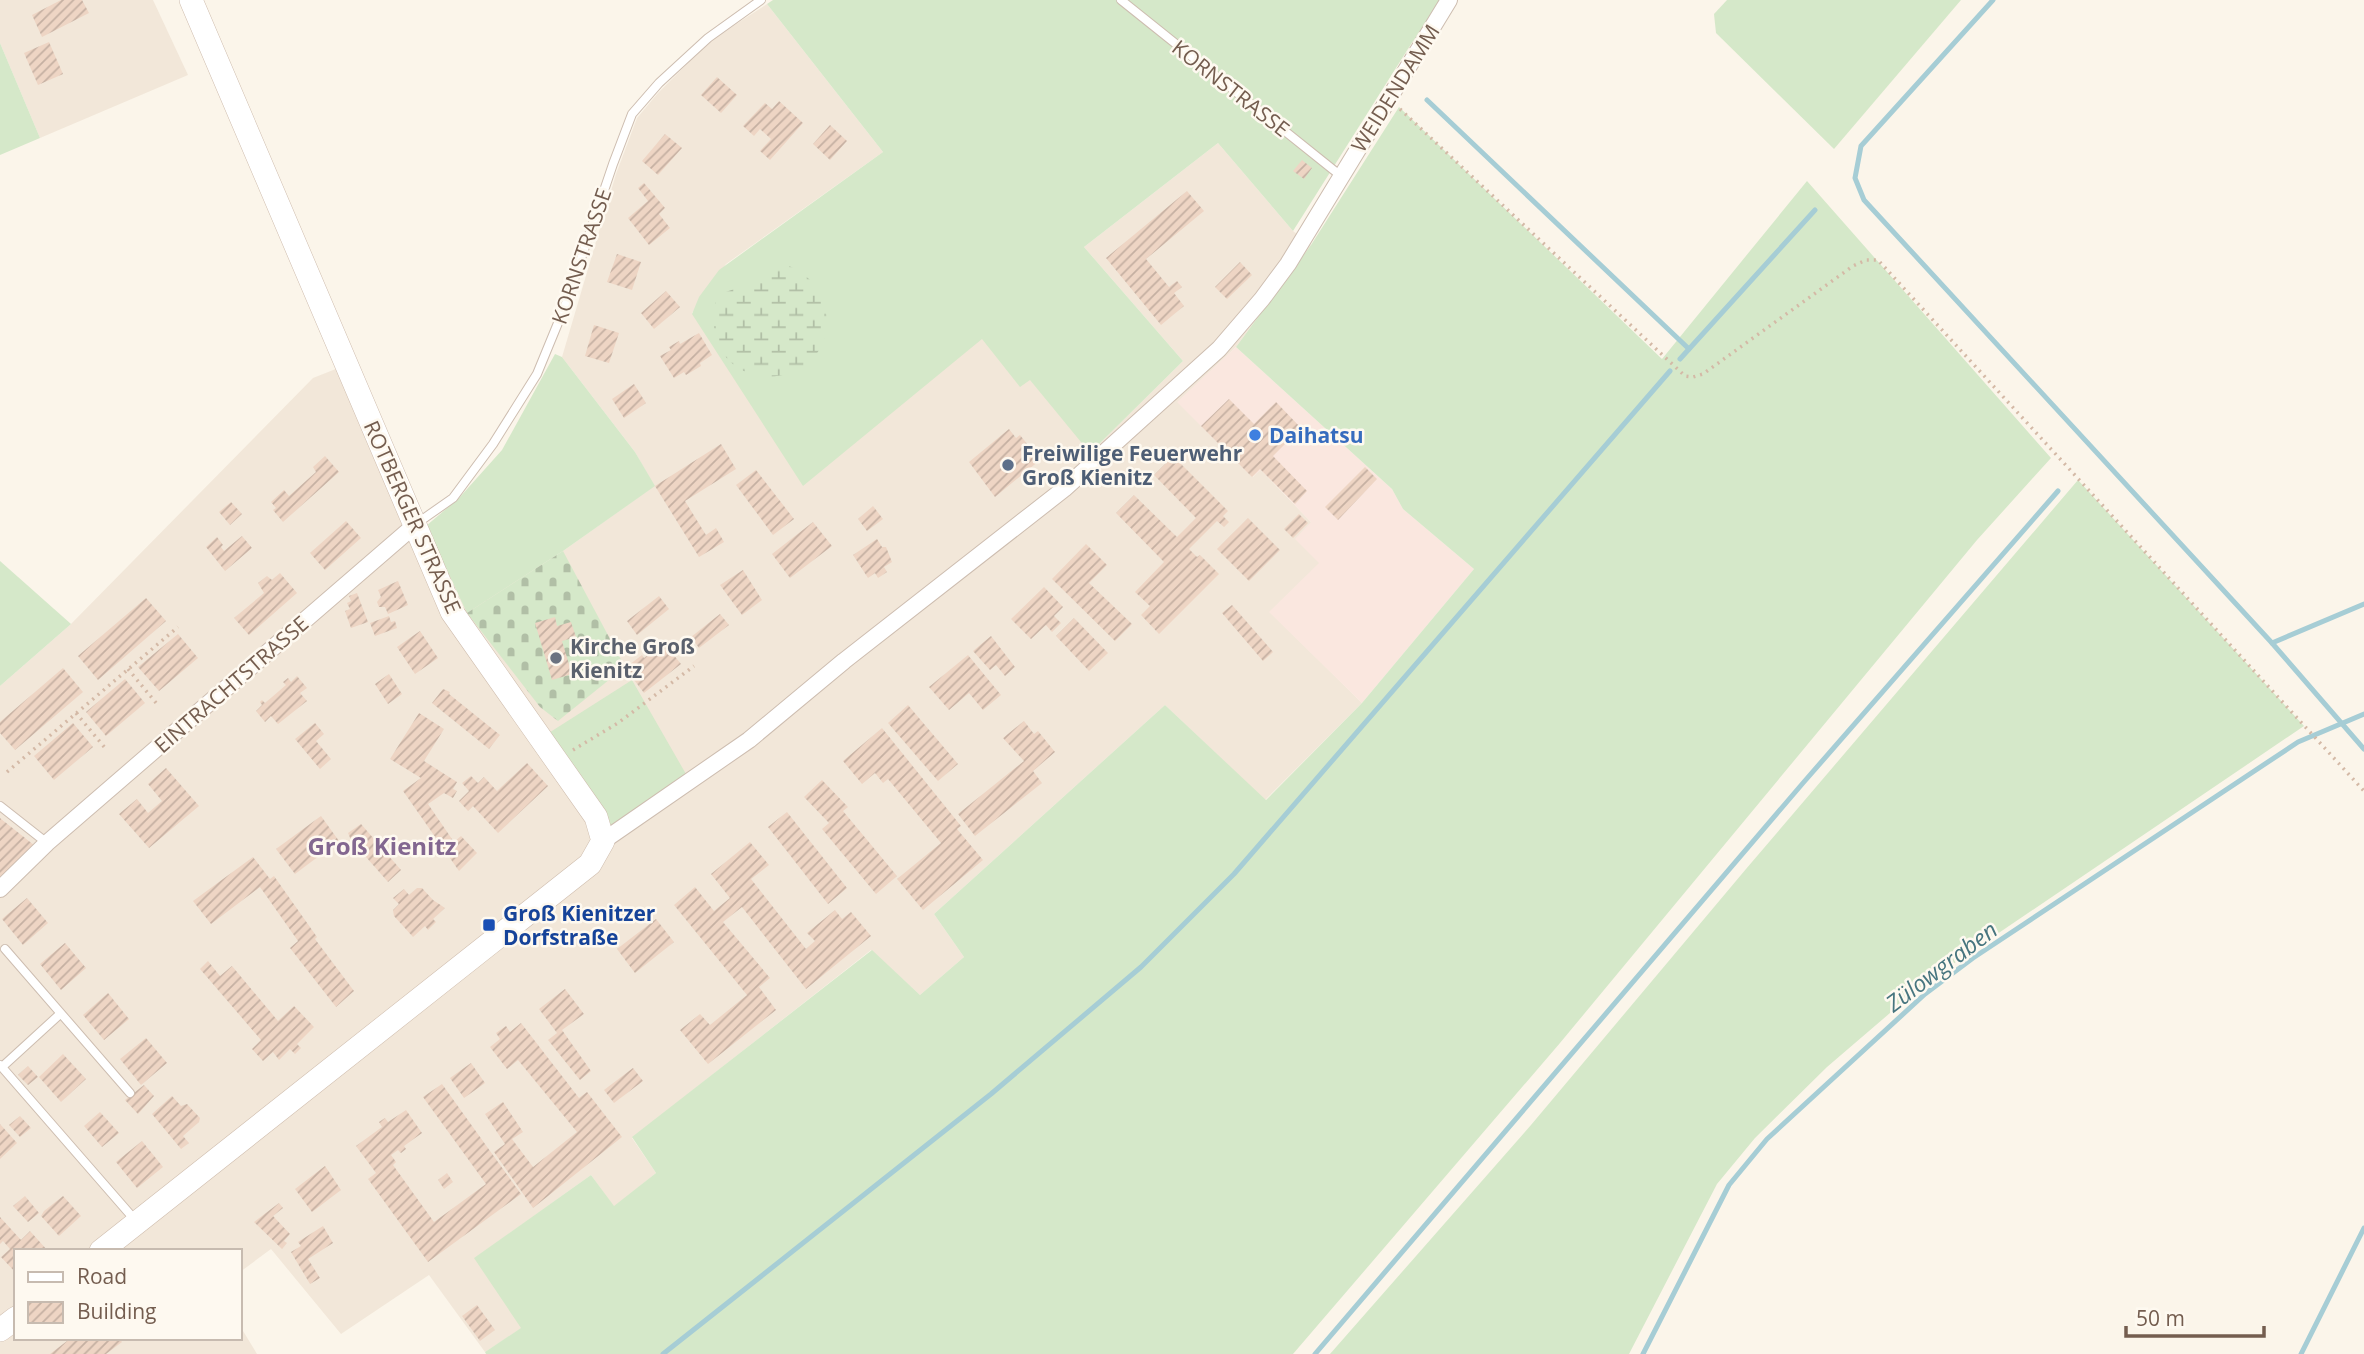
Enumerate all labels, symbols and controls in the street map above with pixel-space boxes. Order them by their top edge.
street label: WEIDENDAMM [1344,19,1446,157]
street label: KORNSTRASSE [1166,33,1296,143]
street label: KORNSTRASSE [545,184,617,328]
street label: ROTBERGER STRASSE [358,416,468,618]
place label: Daihatsu [1269,421,1363,449]
marker: Daihatsu [1247,427,1263,443]
place label: Freiwilige Feuerwehr Groß Kienitz [1022,439,1243,491]
marker: Freiwilige Feuerwehr Groß Kienitz [1000,457,1016,473]
street label: EINTRACHTSTRASSE [148,609,314,759]
place label: Kirche Groß Kienitz [570,632,695,684]
marker: Kirche Groß Kienitz [548,650,564,666]
district label: Groß Kienitz [307,829,457,862]
place label: Groß Kienitzer Dorfstraße [503,899,656,951]
water label: Zülowgraben [1878,913,2004,1019]
marker: Groß Kienitzer Dorfstraße [481,917,497,933]
legend [14,1249,242,1340]
text: Road [77,1262,127,1290]
scale bar [2126,1294,2264,1338]
text: Building [77,1297,156,1325]
text: 50 m [2136,1304,2185,1332]

